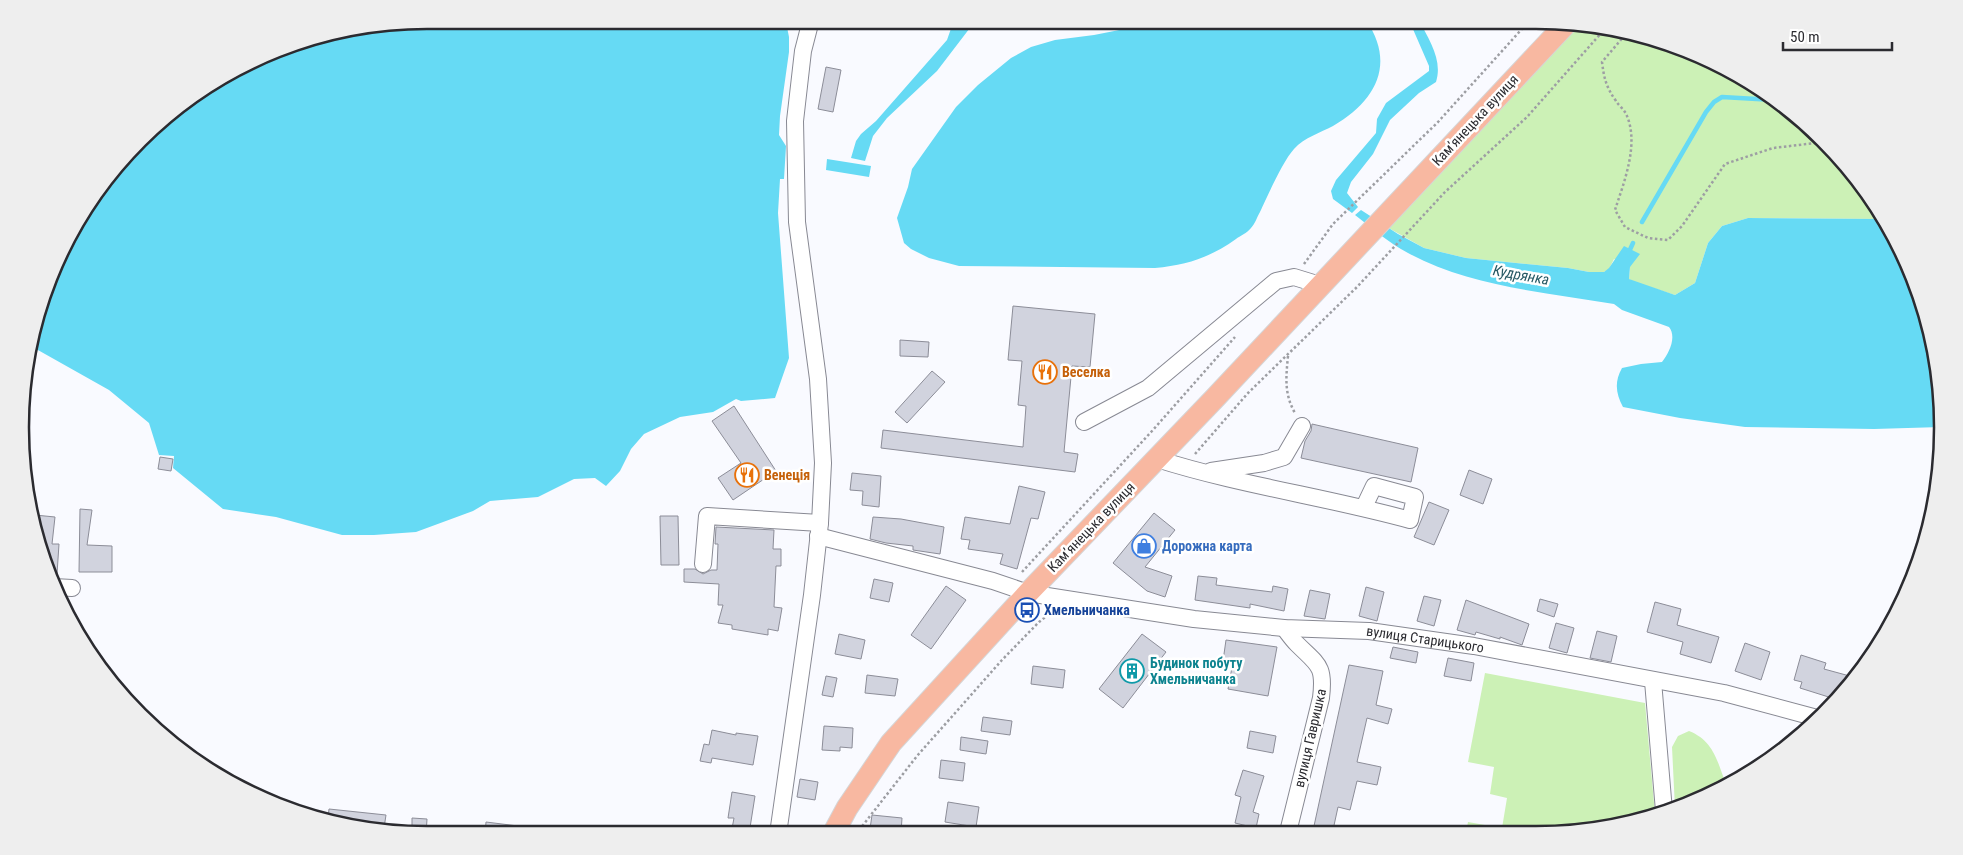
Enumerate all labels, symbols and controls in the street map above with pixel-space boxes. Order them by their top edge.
scale bar [1783,20,1892,52]
text: 50 m [1790,28,1820,46]
street label: Камʼянецька вулиця [1429,71,1521,169]
water label: Кудрянка [1491,261,1551,289]
restaurant icon: Веселка [1032,359,1058,385]
place label: Веселка [1062,364,1111,380]
restaurant icon: Венеція [734,462,760,488]
place label: Венеція [764,467,810,483]
street label: Камʼянецька вулиця [1044,479,1138,575]
shop icon: Дорожна карта [1131,533,1157,559]
place label: Дорожна карта [1162,538,1253,554]
bus stop icon: Хмельничанка [1014,597,1040,623]
place label: Хмельничанка [1044,602,1130,618]
street label: вулиця Старицького [1365,623,1485,656]
place label: Будинок побуту Хмельничанка [1150,655,1243,687]
building icon: Будинок побуту Хмельничанка [1119,658,1145,684]
street label: вулиця Гавришка [1291,687,1329,789]

